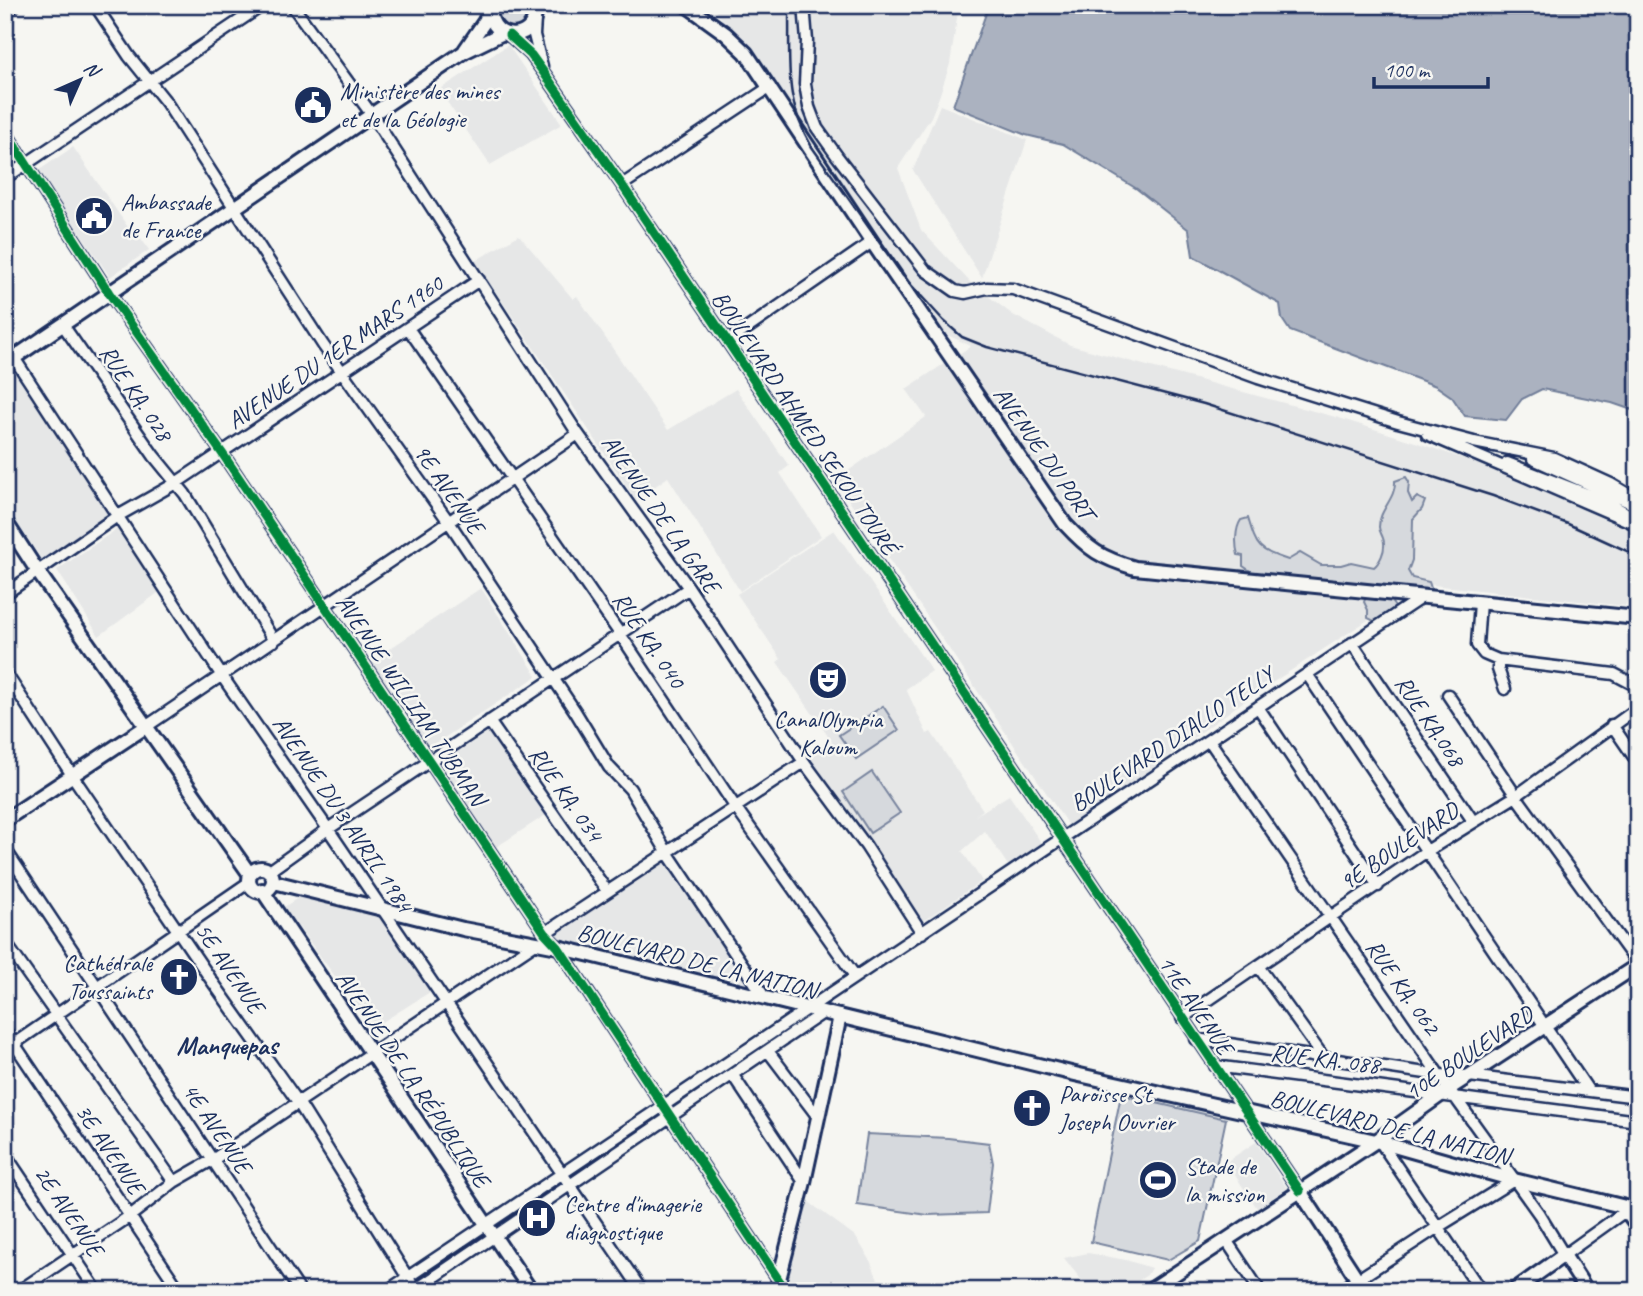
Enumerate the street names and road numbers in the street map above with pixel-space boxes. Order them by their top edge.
street label: AVENUE DU 1ER MARS 1960 [221,267,451,435]
street label: BOULEVARD AHMED SEKOU TOURÉ [705,285,906,563]
street label: RUE KA. 028 [93,339,180,449]
street label: AVENUE DU PORT [987,381,1104,530]
street label: AVENUE DE LA GARE [595,429,728,601]
street label: 9E AVENUE [407,438,492,542]
street label: RUE KA. 040 [606,586,693,696]
street label: AVENUE WILLIAM TUBMAN [329,589,495,814]
street label: BOULEVARD DIALLO TELLY [1064,658,1282,818]
street label: RUE KA.068 [1389,670,1473,774]
street label: AVENUE DU 3 AVRIL 1984 [266,710,421,920]
street label: RUE KA. 034 [522,741,611,849]
street label: 9E BOULEVARD [1334,794,1466,897]
street label: 5E AVENUE [189,917,273,1021]
street label: BOULEVARD DE LA NATION [574,917,823,1006]
street label: RUE KA. 062 [1359,934,1448,1042]
street label: 11E AVENUE [1152,949,1242,1063]
street label: AVENUE DE LA RÉPUBLIQUE [329,965,499,1196]
street label: 10E BOULEVARD [1399,998,1541,1107]
street label: RUE KA. 088 [1269,1037,1383,1081]
street label: 4E AVENUE [176,1077,260,1181]
street label: BOULEVARD DE LA NATION [1267,1083,1516,1172]
street label: 3E AVENUE [69,1098,153,1202]
street label: 2E AVENUE [28,1160,112,1264]

